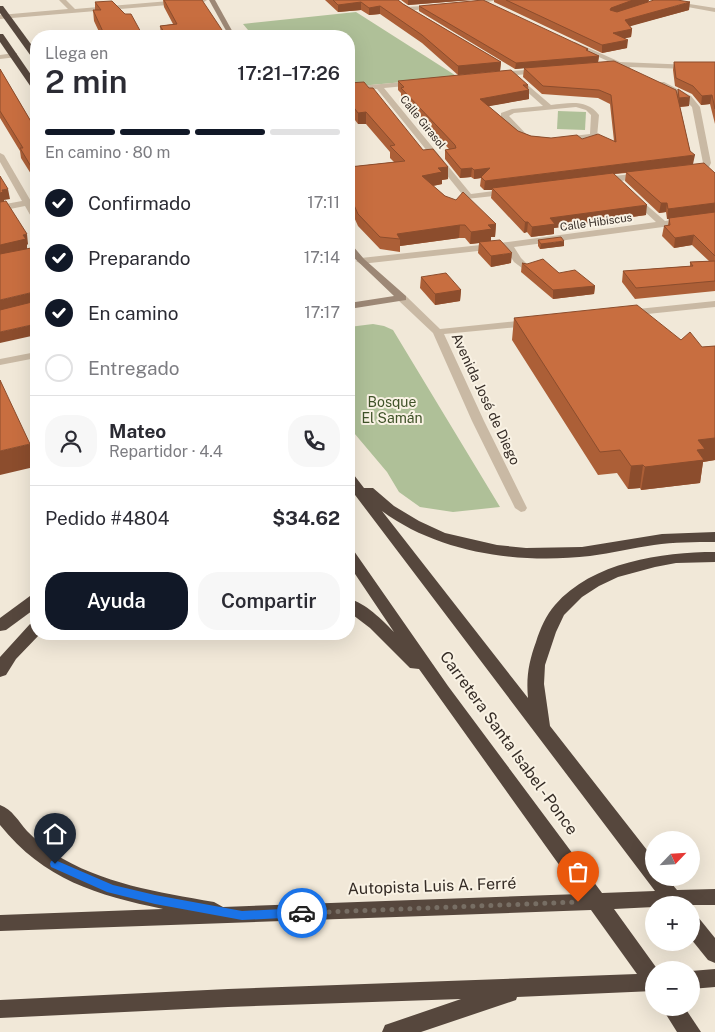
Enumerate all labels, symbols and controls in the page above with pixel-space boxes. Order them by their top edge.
text: Llega en [45,44,108,63]
text: 17:21–17:26 [237,62,340,84]
text: 2 min [45,63,128,100]
street label: Calle Girasol [398,93,448,151]
text: En camino · 80 m [45,143,170,162]
icon: check [45,189,73,217]
text: Confirmado [88,192,191,214]
text: 17:11 [307,193,340,212]
street label: Calle Hibiscus [559,211,633,233]
icon: check [45,244,73,272]
text: Preparando [88,247,190,269]
text: 17:14 [304,248,340,267]
icon: check [45,299,73,327]
text: En camino [88,302,179,324]
text: 17:17 [304,303,340,322]
street label: Avenida José de Diego [448,331,524,467]
text: Entregado [88,357,180,379]
park label: Bosque El Samán [361,394,423,426]
button: person [45,415,97,467]
button: phone [288,415,340,467]
text: Mateo [109,420,166,442]
text: Repartidor · 4.4 [109,442,223,461]
text: Pedido #4804 [45,507,170,529]
text: $34.62 [272,507,340,529]
button: Ayuda [45,572,188,630]
button: Compartir [198,572,340,630]
street label: Carretera Santa Isabel - Ponce [436,647,582,839]
pin [34,813,76,864]
icon: home [41,820,69,848]
north arrow [645,831,700,886]
map controls [645,831,700,1016]
pin [557,851,599,902]
icon: bag [564,858,592,886]
street label: Autopista Luis A. Ferré [347,874,517,898]
courier [277,888,327,938]
button: + [645,896,700,951]
icon: car [288,899,316,927]
button: − [645,961,700,1016]

